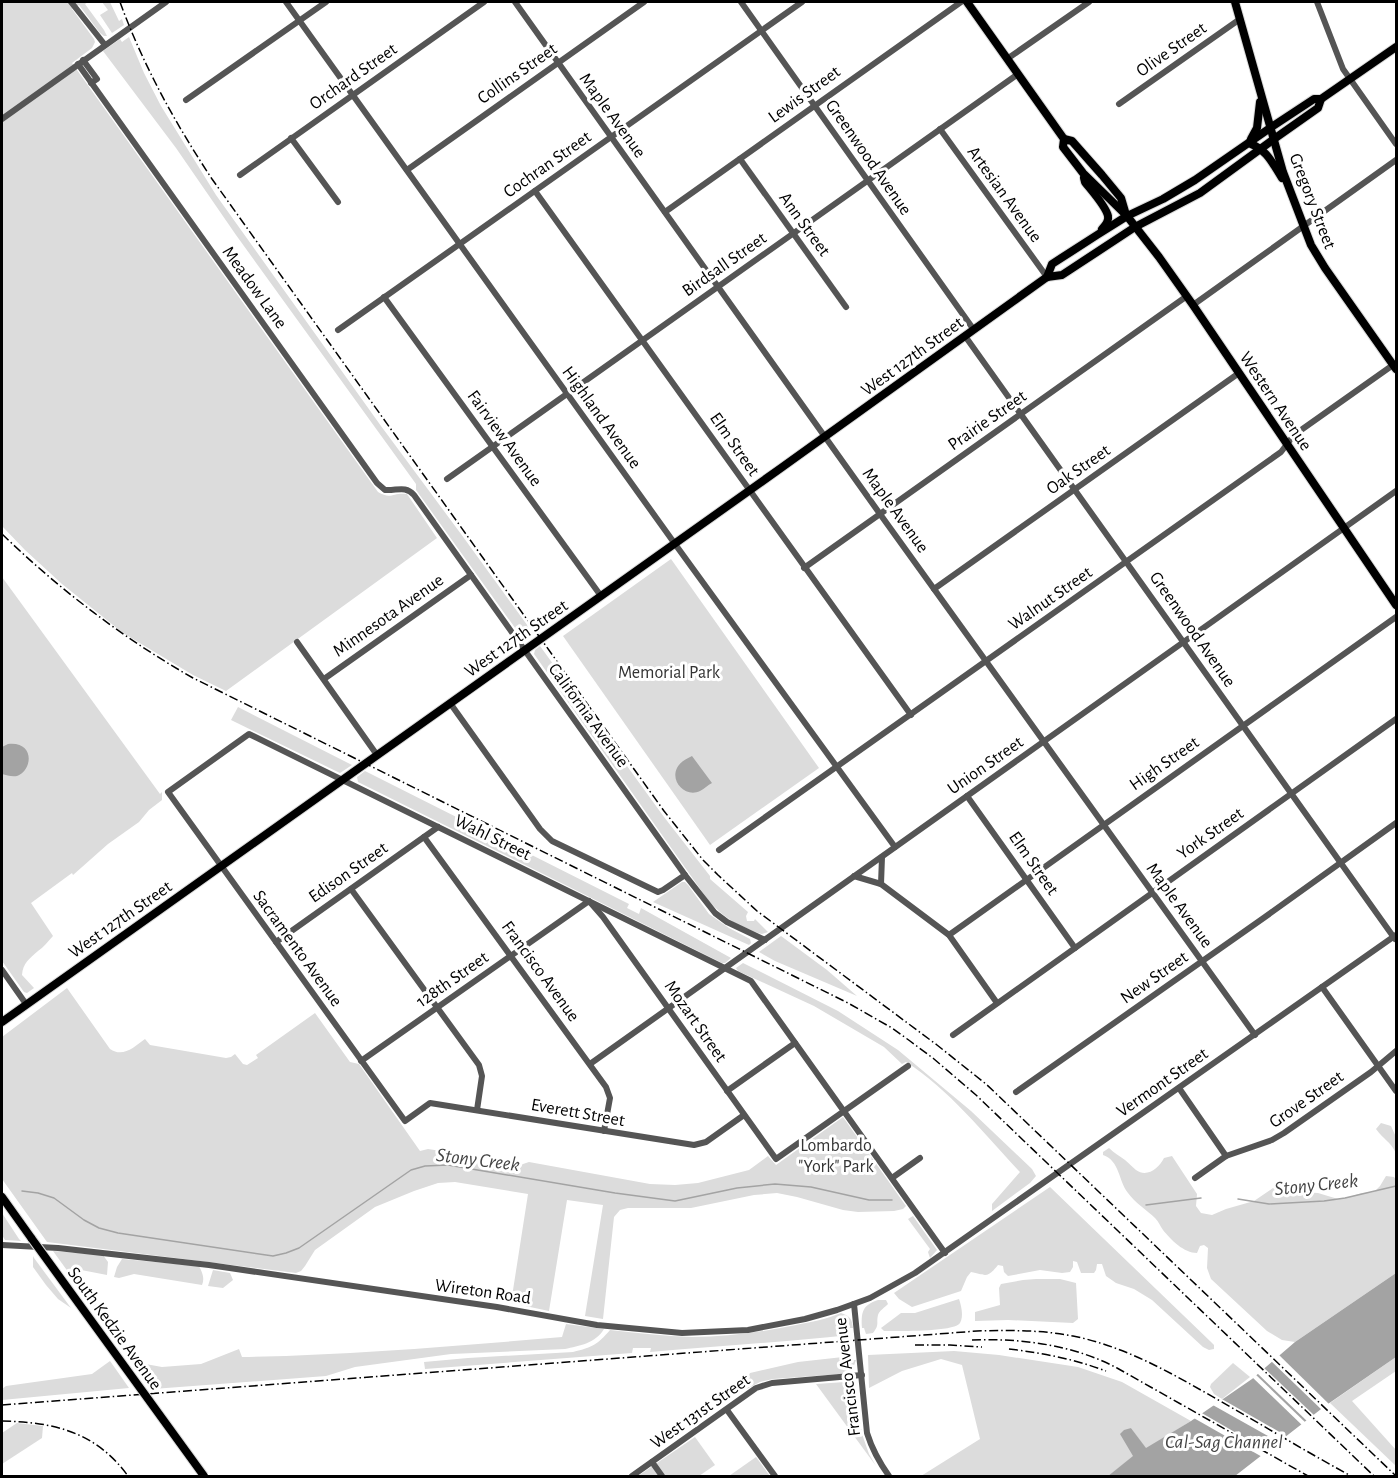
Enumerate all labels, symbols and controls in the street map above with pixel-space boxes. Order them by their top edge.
street label: Olive Street [1133,19,1210,80]
street label: Orchard Street [307,40,401,113]
street label: Collins Street [475,40,561,108]
street label: Lewis Street [765,63,844,127]
street label: Maple Avenue [576,70,649,161]
street label: Greenwood Avenue [822,97,915,218]
street label: Cochran Street [500,128,595,202]
street label: Artesian Avenue [963,143,1045,246]
street label: Gregory Street [1286,151,1339,252]
street label: Ann Street [775,189,833,260]
street label: Birdsall Street [679,229,770,300]
street label: Meadow Lane [218,243,290,332]
street label: West 127th Street [858,314,967,400]
street label: Western Avenue [1236,349,1315,454]
street label: Highland Avenue [558,363,644,472]
street label: Fairview Avenue [463,387,545,490]
street label: Prairie Street [945,387,1030,454]
street label: Elm Street [706,410,763,480]
street label: Oak Street [1043,441,1114,498]
street label: Maple Avenue [859,465,932,556]
street label: Walnut Street [1006,563,1096,634]
street label: Greenwood Avenue [1146,569,1239,690]
street label: Minnesota Avenue [330,571,447,661]
street label: West 127th Street [462,597,572,681]
street label: California Avenue [545,660,632,771]
park label: Memorial Park [618,664,721,682]
street label: Union Street [944,733,1027,798]
street label: High Street [1127,733,1203,794]
street label: York Street [1174,804,1247,863]
street label: Wahl Street [452,812,534,864]
street label: Elm Street [1005,829,1062,899]
street label: Edison Street [306,839,392,907]
street label: Maple Avenue [1143,860,1216,951]
street label: West 127th Street [66,878,176,962]
street label: Sacramento Avenue [249,887,345,1010]
street label: Francisco Avenue [498,918,583,1025]
street label: 128th Street [413,948,492,1011]
street label: New Street [1118,948,1192,1007]
street label: Mozart Street [661,978,730,1066]
street label: Vermont Street [1114,1045,1212,1121]
street label: Grove Street [1266,1068,1347,1132]
street label: Everett Street [530,1096,626,1130]
park label: Lombardo "York" Park [798,1137,874,1176]
water label: Stony Creek [435,1145,521,1175]
water label: Stony Creek [1273,1171,1359,1199]
street label: South Kedzie Avenue [64,1264,165,1393]
street label: Wireton Road [434,1276,532,1308]
street label: Francisco Avenue [832,1317,864,1437]
street label: West 131st Street [648,1371,754,1453]
water label: Cal-Sag Channel [1165,1432,1283,1452]

